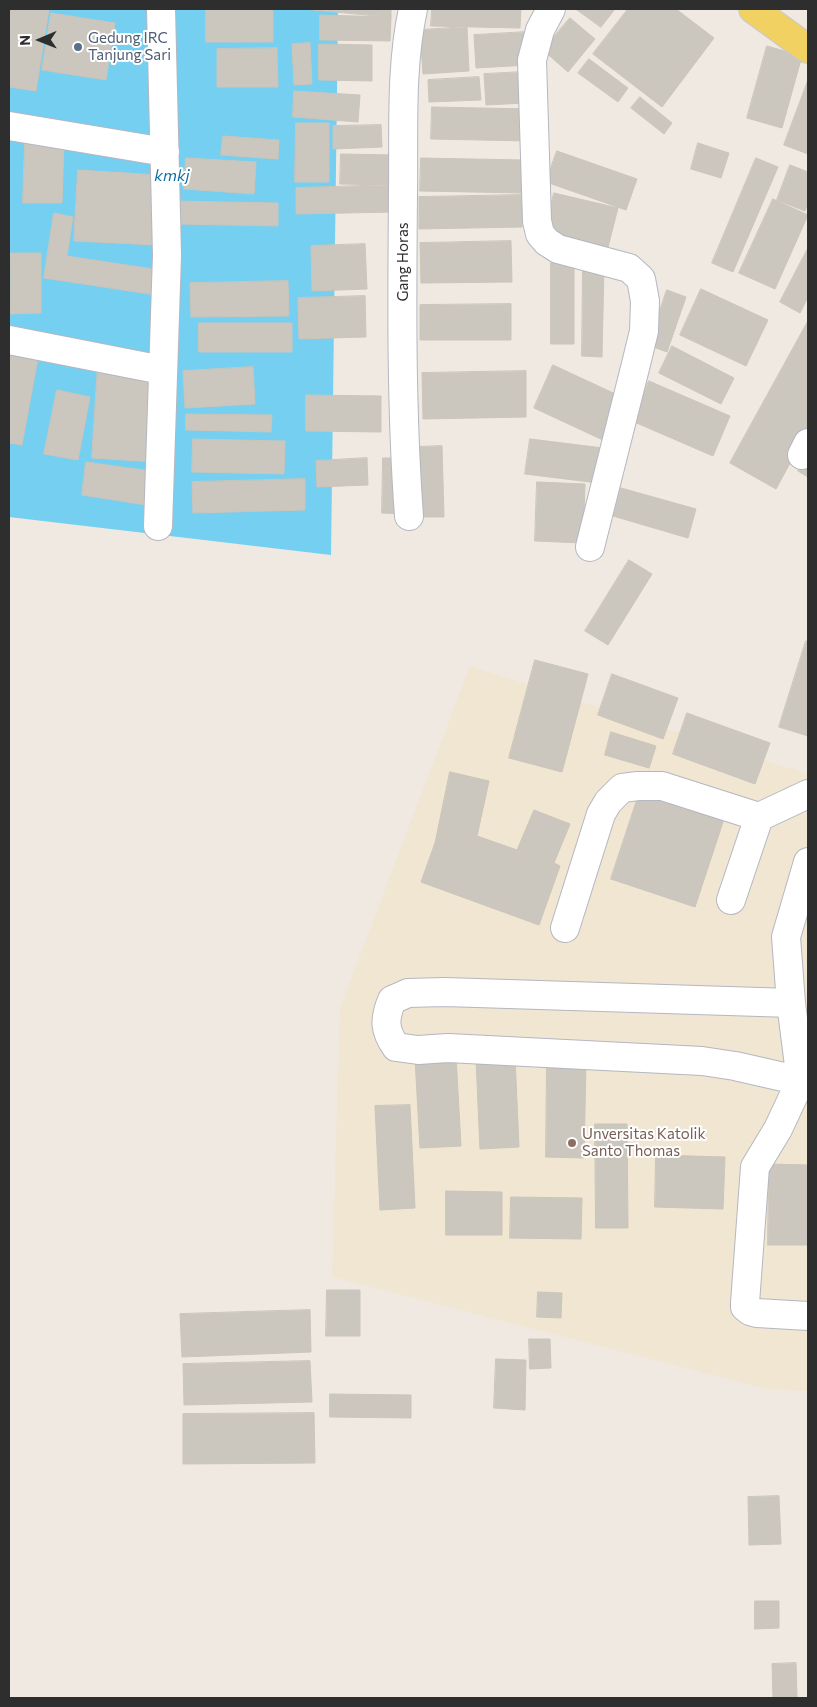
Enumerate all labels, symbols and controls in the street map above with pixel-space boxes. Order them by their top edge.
north arrow [15,15,65,65]
place label: Gedung IRC Tanjung Sari [88,29,171,64]
text: N [16,35,33,46]
marker: Gedung IRC Tanjung Sari [72,41,84,53]
water label: kmkj [154,166,190,186]
street label: Gang Horas [394,222,412,302]
place label: Unversitas Katolik Santo Thomas [582,1125,706,1160]
marker: Unversitas Katolik Santo Thomas [566,1137,578,1149]

